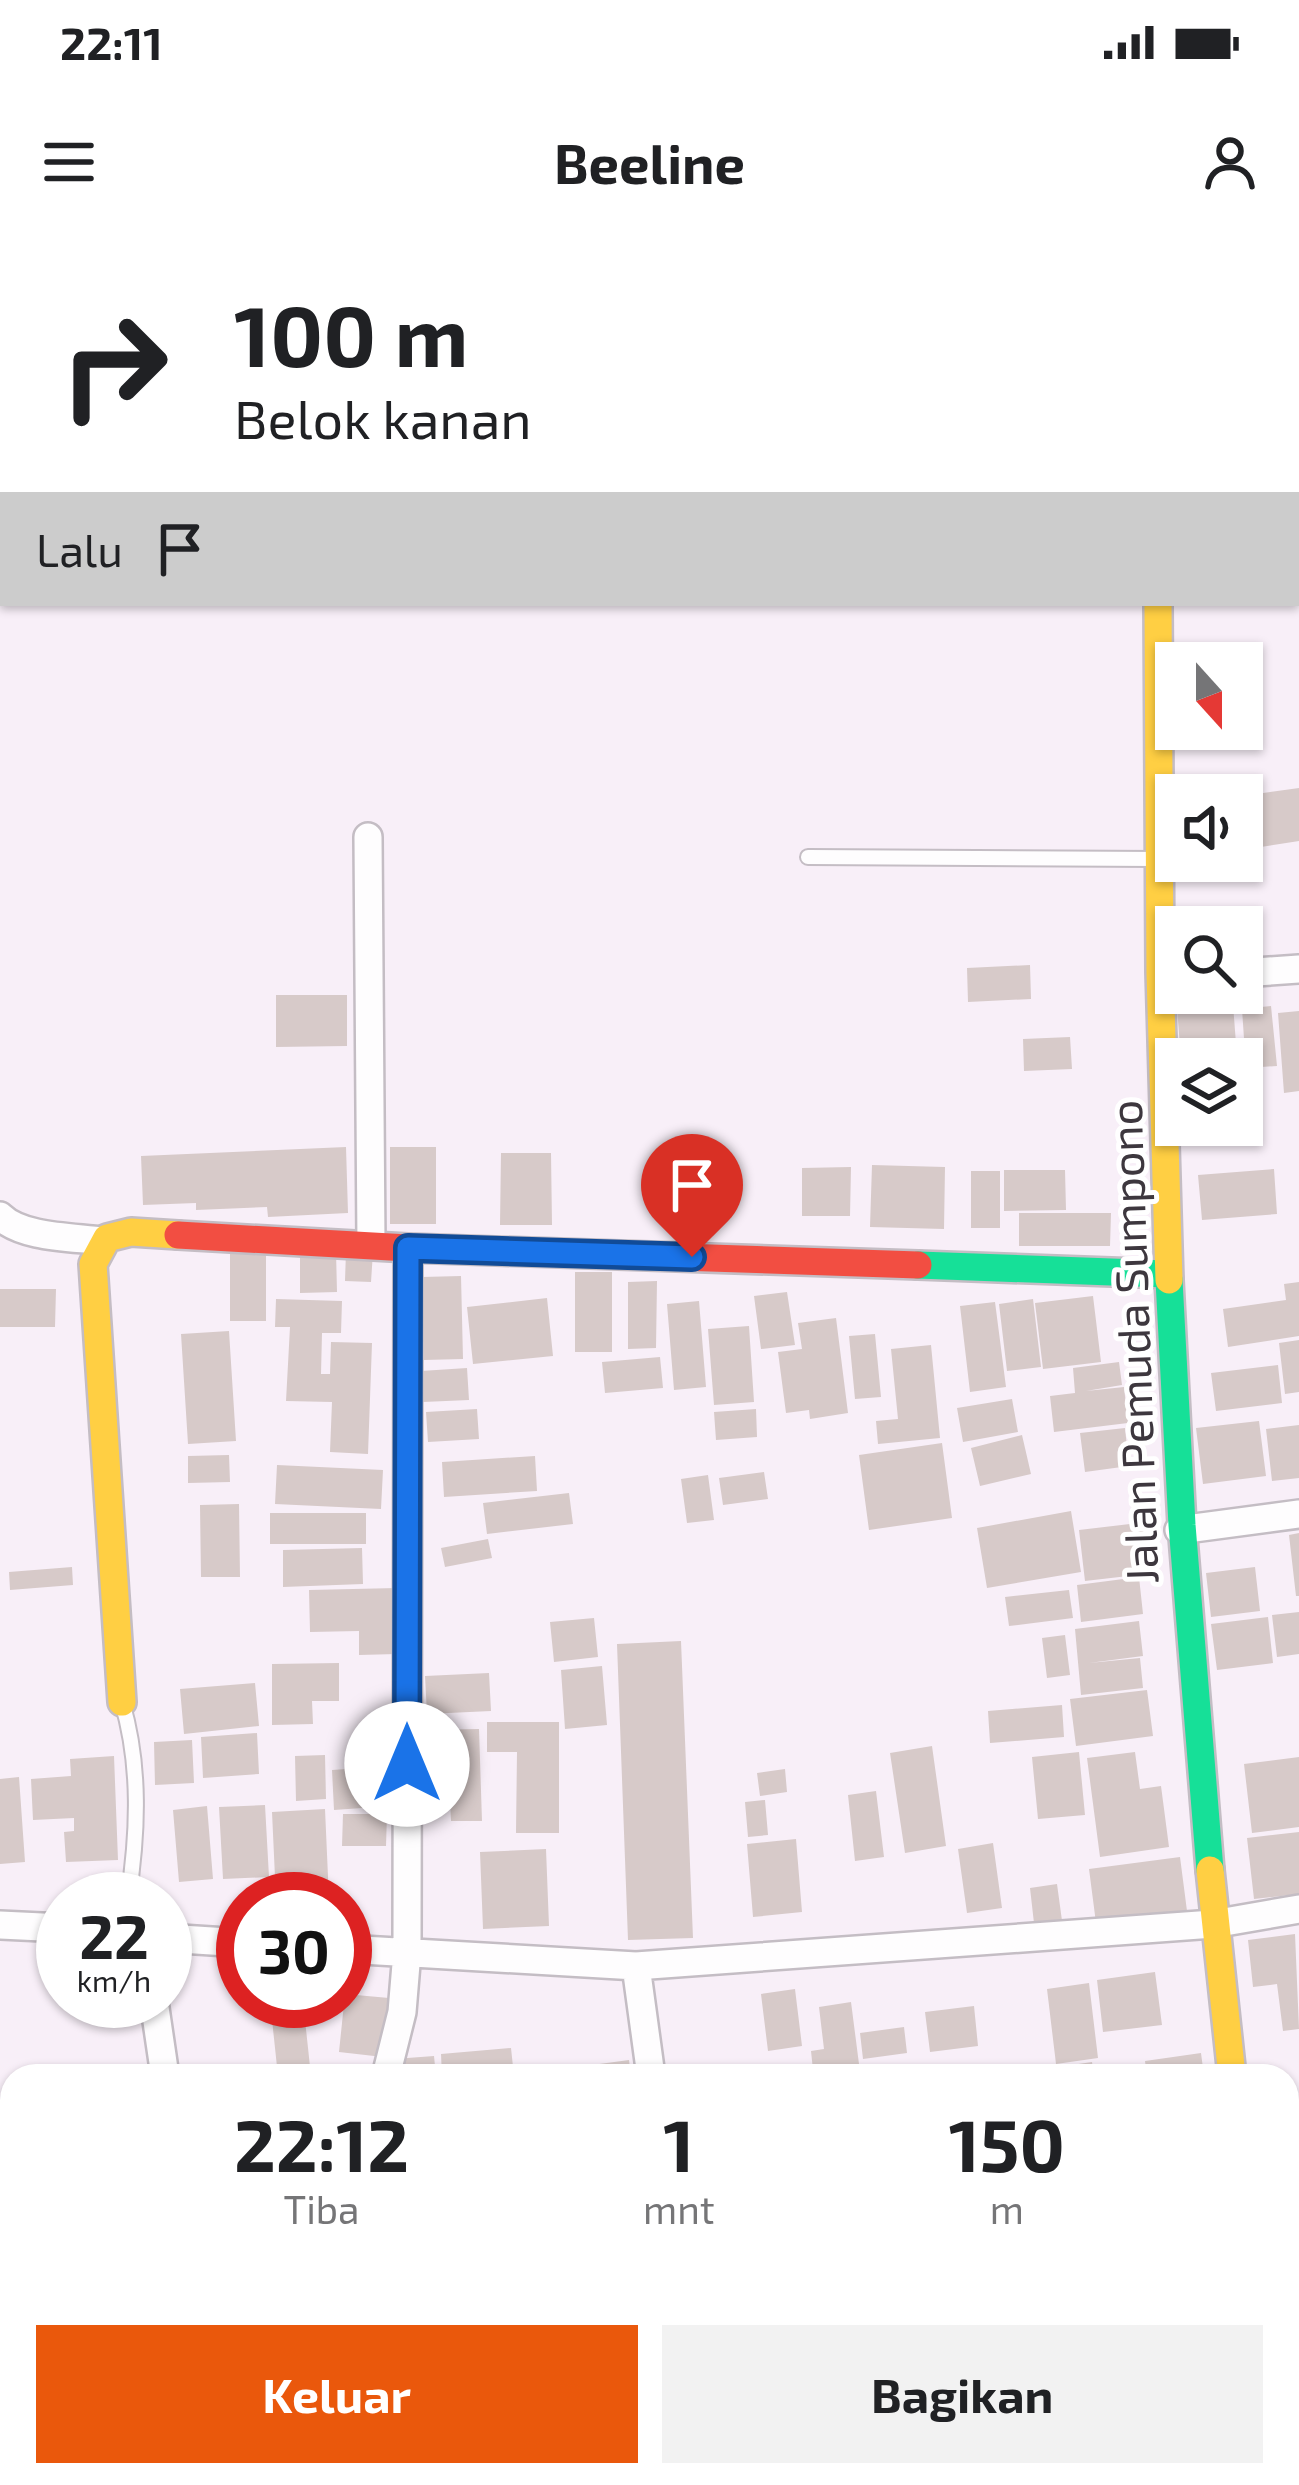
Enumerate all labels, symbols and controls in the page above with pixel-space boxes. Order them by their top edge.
text: 22:11 [60,15,163,69]
icon: menu [36,129,102,195]
icon: person [1197,129,1263,195]
text: Beeline [554,130,745,195]
text: 100 m [234,283,468,384]
icon: right [36,288,192,444]
text: Belok kanan [234,385,532,450]
icon: arrive [147,516,213,582]
text: Lalu [36,522,123,576]
north arrow [1155,642,1263,750]
map controls [1155,642,1263,1146]
button: sound [1155,774,1263,882]
button: search [1155,906,1263,1014]
button: layers [1155,1038,1263,1146]
street label: Jalan Pemuda Sumpono [1097,1099,1167,1585]
pin [641,1134,743,1257]
icon: arrive [659,1152,725,1218]
position arrow [344,1701,470,1827]
speed limit sign: 30 [216,1872,372,2028]
text: 22 [79,1899,149,1971]
text: km/h [77,1962,151,1998]
text: 22:12 [234,2100,409,2186]
text: 1 [663,2100,694,2186]
text: 150 [949,2100,1065,2186]
text: Tiba [284,2185,360,2232]
text: mnt [643,2185,715,2232]
text: m [990,2185,1024,2232]
button: Keluar [36,2325,638,2463]
button: Bagikan [662,2325,1263,2463]

